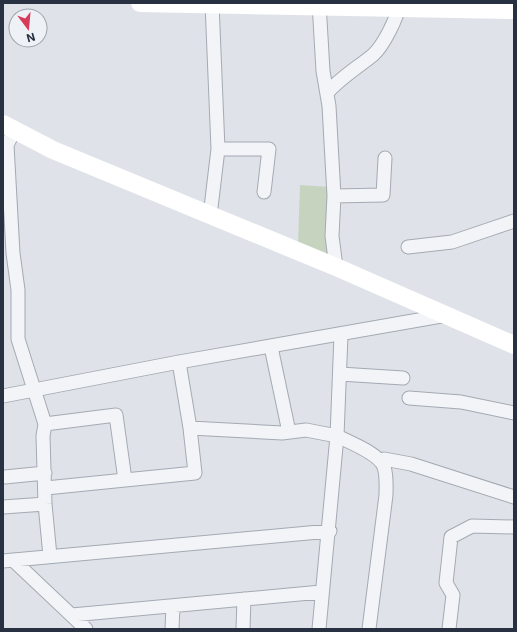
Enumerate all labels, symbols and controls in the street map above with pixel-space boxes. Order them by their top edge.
north arrow [8,8,48,48]
text: N [25,30,37,45]

